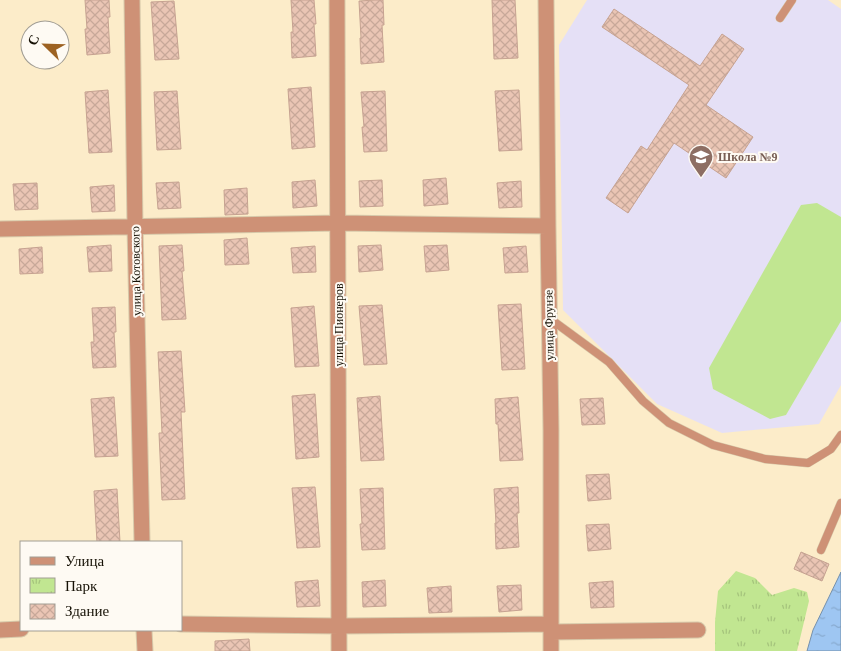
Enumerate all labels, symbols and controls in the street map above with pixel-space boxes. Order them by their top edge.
north arrow [20,20,70,70]
text: С [25,33,42,48]
school or university icon: Школа №9 [688,144,714,178]
place label: Школа №9 [718,150,778,164]
street label: улица Котовского [128,226,144,316]
street label: улица Пионеров [332,283,346,367]
street label: улица Фрунзе [541,290,557,360]
legend [20,541,182,631]
text: Улица [65,553,104,569]
text: Парк [65,578,98,594]
text: Здание [65,603,109,619]

